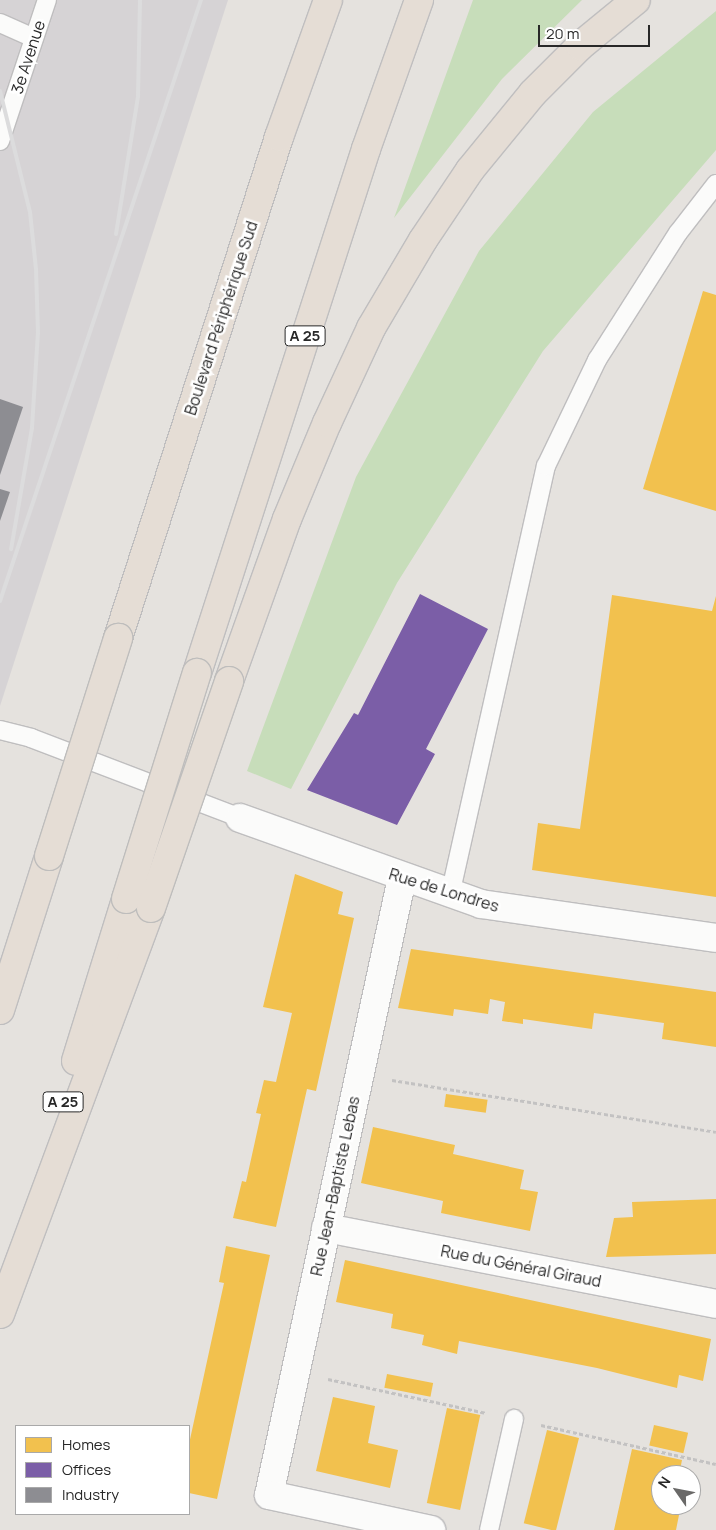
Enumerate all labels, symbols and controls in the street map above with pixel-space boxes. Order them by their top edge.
scale bar [541,15,654,47]
street label: 3e Avenue [7,18,49,96]
text: 20 m [546,23,579,44]
street label: Boulevard Périphérique Sud [180,218,262,418]
road number: A 25 [284,324,326,348]
street label: Rue de Londres [387,864,501,916]
road number: A 25 [42,1090,84,1114]
street label: Rue Jean-Baptiste Lebas [307,1094,363,1278]
street label: Rue du Général Giraud [439,1241,603,1291]
legend [15,1425,190,1515]
text: Homes [62,1434,110,1455]
text: Offices [62,1459,111,1480]
north arrow [651,1465,701,1515]
text: N [653,1473,675,1491]
text: Industry [62,1484,119,1505]

